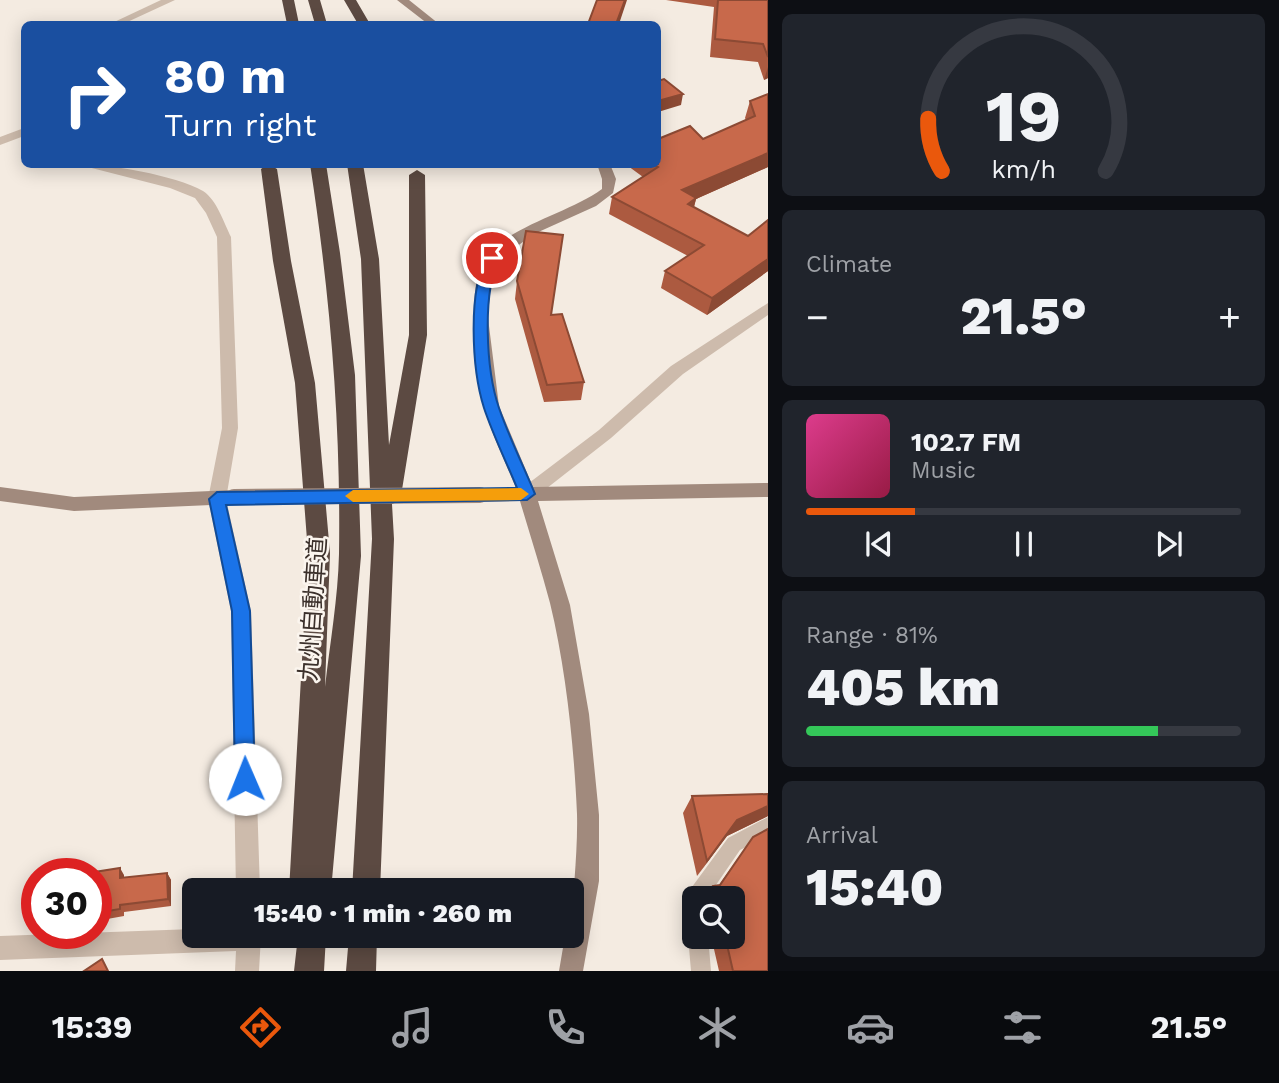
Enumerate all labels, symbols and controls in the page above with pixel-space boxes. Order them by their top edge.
text: 80 m [164,47,286,105]
icon: right [49,49,140,140]
text: 19 [985,73,1062,159]
text: Turn right [164,106,316,144]
text: km/h [991,155,1056,184]
pin [462,228,522,288]
icon: arrive [473,239,511,277]
text: Climate [806,251,892,278]
text: 21.5° [960,286,1087,347]
text: − [806,295,829,339]
text: + [1218,295,1241,339]
text: 102.7 FM [911,427,1021,457]
text: Music [911,457,976,484]
icon: previous [860,525,898,563]
icon: pause [1005,525,1043,563]
icon: next [1150,525,1188,563]
street label: 九州自動車道 [294,536,332,682]
text: Range · 81% [806,622,938,649]
text: 405 km [806,657,1000,718]
position arrow [208,742,282,816]
text: Arrival [806,822,878,849]
text: 15:40 [806,857,943,918]
speed limit sign: 30 [21,858,112,949]
map controls [682,886,745,949]
button: search [682,886,745,949]
text: 15:40 · 1 min · 260 m [254,898,512,928]
icon: directions [236,1003,285,1052]
icon: music [388,1003,437,1052]
icon: phone [541,1003,590,1052]
icon: climate [693,1003,742,1052]
icon: car [846,1003,895,1052]
icon: filters [998,1003,1047,1052]
text: 15:39 [52,1008,133,1046]
text: 21.5° [1151,1008,1227,1046]

